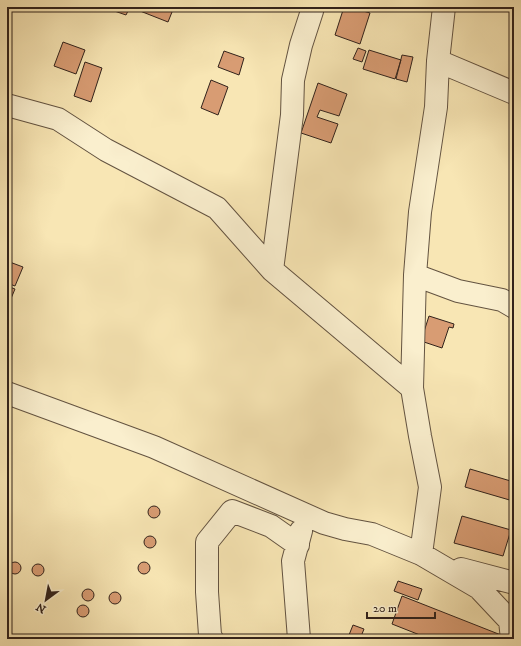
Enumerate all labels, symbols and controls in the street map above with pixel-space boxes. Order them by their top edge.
north arrow [26,580,66,620]
scale bar [367,594,435,620]
text: N [34,599,49,616]
text: 20 m [373,601,397,616]

